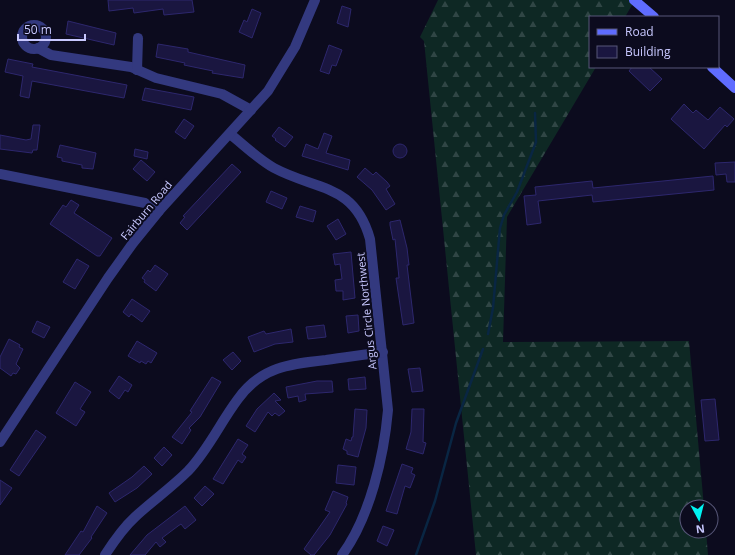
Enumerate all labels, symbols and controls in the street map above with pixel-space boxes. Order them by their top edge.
scale bar [18,16,85,42]
legend [589,16,719,68]
text: 50 m [24,21,52,38]
text: Road [625,23,654,40]
text: Building [625,43,671,60]
street label: Fairburn Road [117,177,175,243]
street label: Argus Circle Northwest [352,252,380,370]
north arrow [679,499,719,539]
text: N [695,521,706,537]

